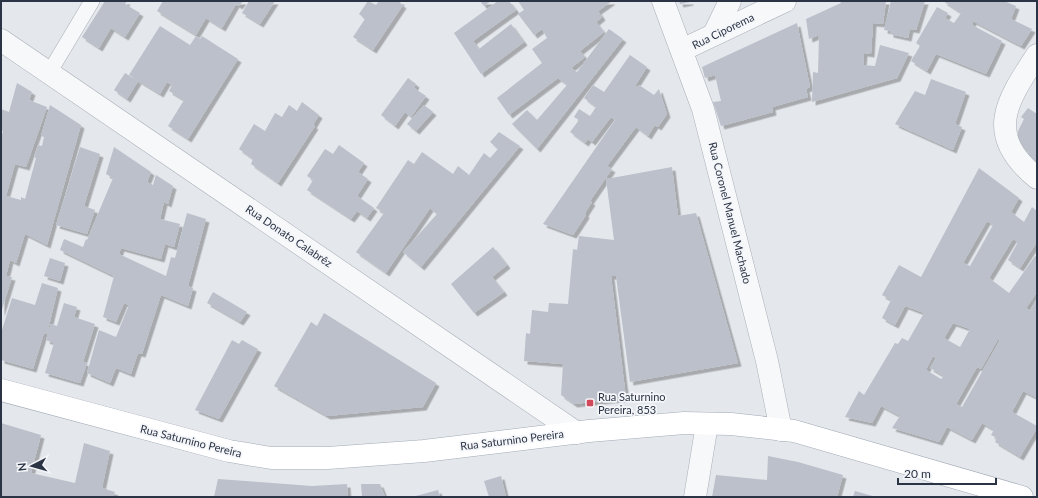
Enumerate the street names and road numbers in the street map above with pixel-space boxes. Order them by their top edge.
street label: Rua Ciporema [690,10,756,51]
street label: Rua Coronel Manuel Machado [707,141,754,285]
street label: Rua Donato Calabrêz [243,202,335,269]
street label: Rua Saturnino Pereira [139,422,243,459]
street label: Rua Saturnino Pereira [459,427,564,452]

